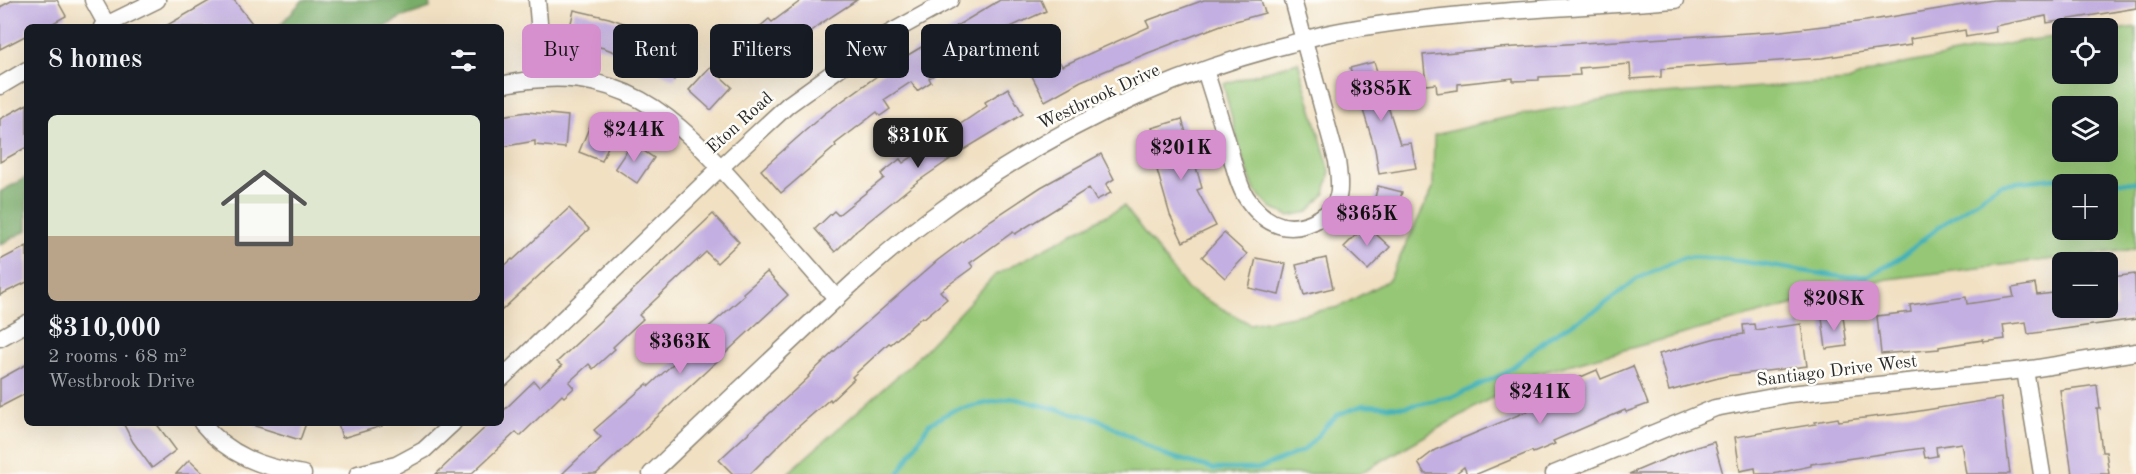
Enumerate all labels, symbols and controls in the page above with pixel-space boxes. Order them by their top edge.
map controls [2052,18,2118,318]
button: locate [2052,18,2118,84]
chip: Buy [522,24,601,78]
chip: Rent [613,24,698,78]
chip: Filters [710,24,813,78]
chip: New [825,24,909,78]
chip: Apartment [921,24,1061,78]
icon: filters [447,44,480,77]
text: 8 homes [48,47,142,73]
street label: Westbrook Drive [1035,61,1163,133]
pin: $385K [1339,71,1423,122]
text: $385K [1350,80,1412,100]
street label: Eton Road [703,89,777,157]
button: layers [2052,96,2118,162]
pin: $244K [592,112,676,163]
pin: $310K [876,118,960,169]
text: $244K [603,121,665,141]
text: $310K [887,127,949,147]
pin: $201K [1139,130,1223,181]
text: $201K [1150,139,1212,159]
icon: home [210,154,318,262]
button: + [2052,174,2118,240]
pin: $365K [1325,196,1409,247]
text: $365K [1336,205,1398,225]
button: − [2052,252,2118,318]
pin: $208K [1792,281,1876,332]
text: $208K [1803,290,1865,310]
text: $310,000 [48,316,161,342]
pin: $363K [638,324,722,375]
text: $363K [649,333,711,353]
text: 2 rooms · 68 m² [48,347,187,367]
street label: Santiago Drive West [1756,352,1918,390]
text: Westbrook Drive [48,372,195,392]
pin: $241K [1498,374,1582,425]
text: $241K [1509,383,1571,403]

